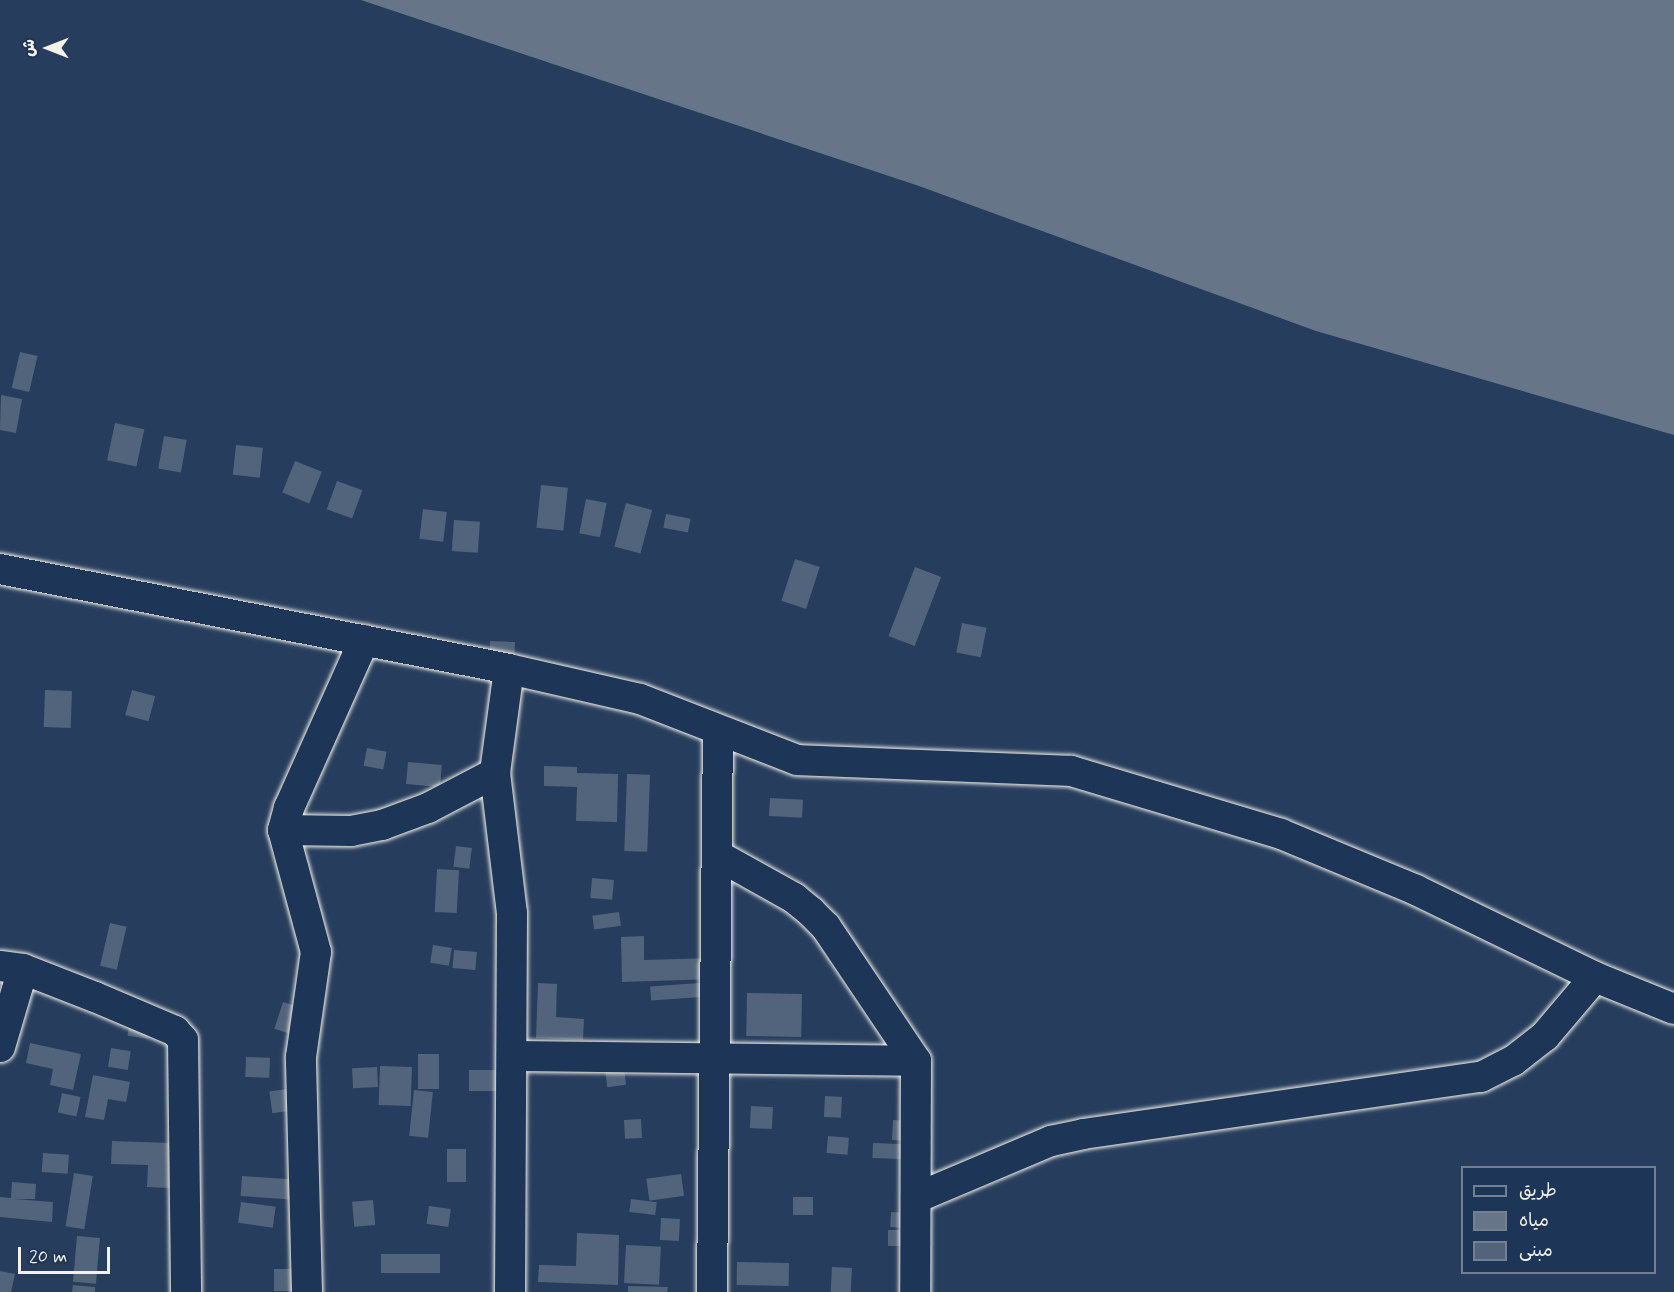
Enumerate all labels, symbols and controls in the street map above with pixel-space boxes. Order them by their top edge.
north arrow [18,18,78,78]
text: ش [19,39,40,57]
legend [1461,1166,1656,1274]
text: طريق [1519,1179,1557,1203]
text: مياه [1519,1209,1549,1233]
scale bar [21,1235,112,1273]
text: مبنى [1519,1239,1553,1263]
text: 20 m [29,1245,67,1269]

